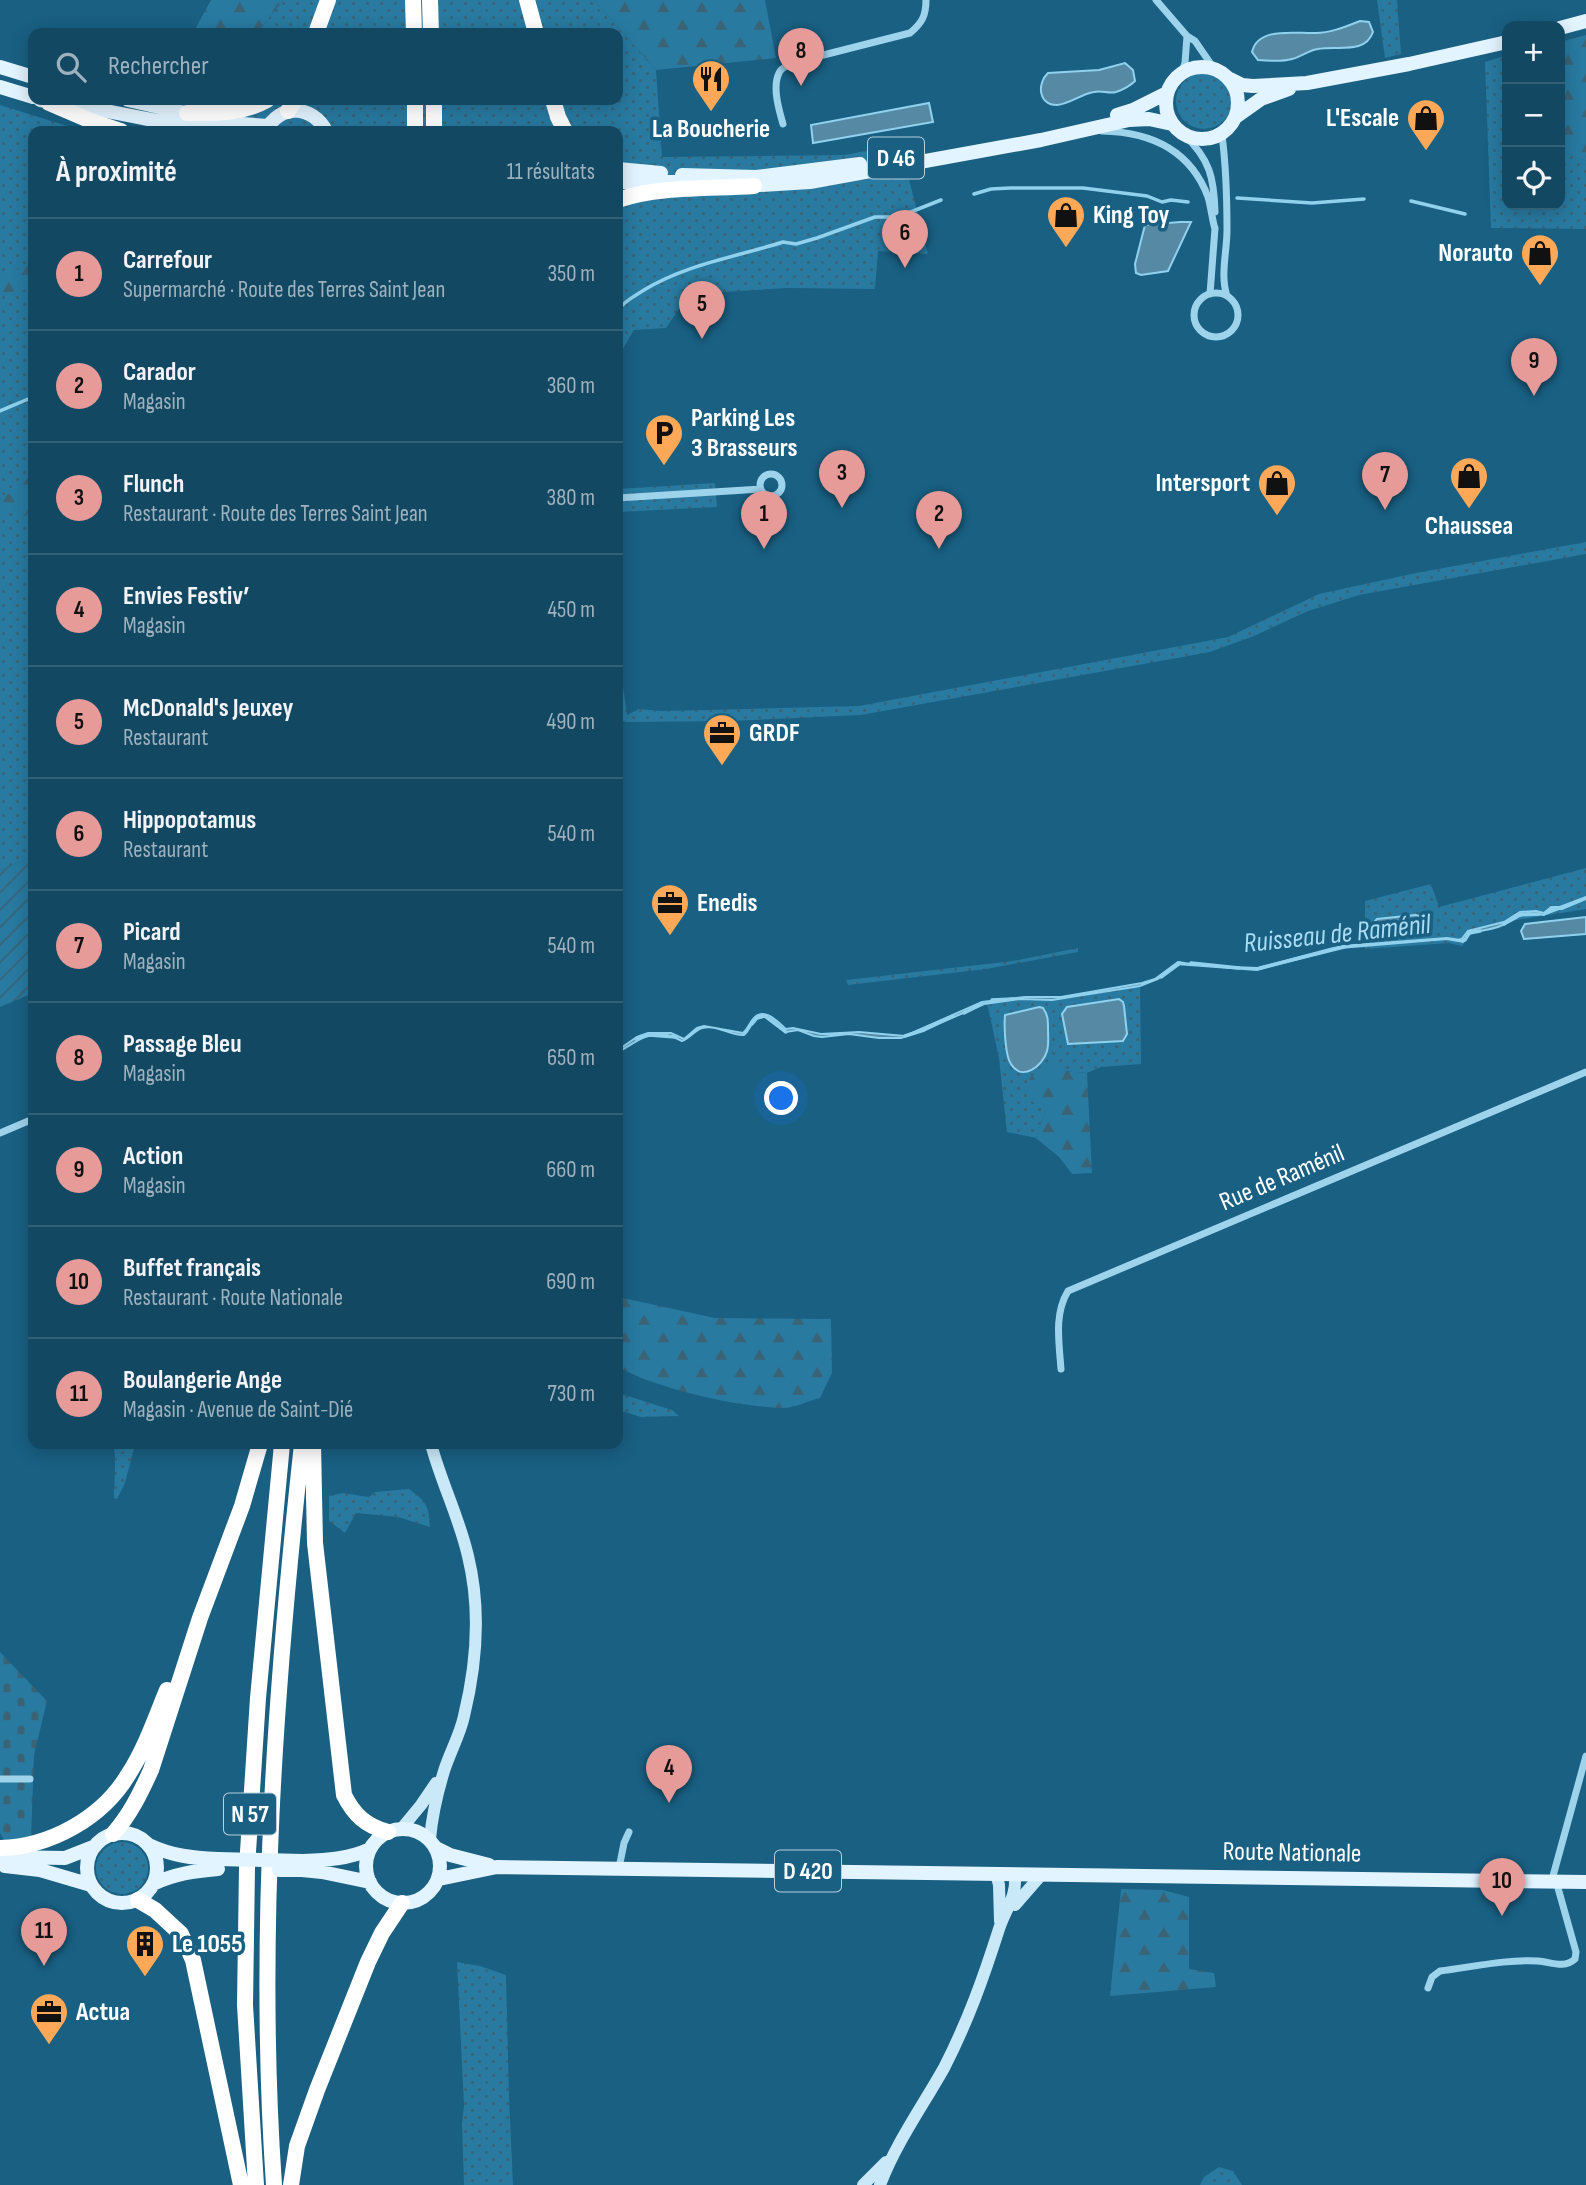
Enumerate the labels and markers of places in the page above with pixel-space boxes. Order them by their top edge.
pin: 8 [778,28,824,86]
restaurant icon: La Boucherie [690,58,732,113]
shop icon: L'Escale [1405,97,1447,152]
place label: L'Escale [1326,103,1399,134]
place label: La Boucherie [652,114,770,145]
shop icon: King Toy [1045,194,1087,249]
place label: King Toy [1093,200,1170,231]
pin: 6 [882,210,928,268]
shop icon: Norauto [1519,232,1561,287]
place label: Norauto [1438,238,1513,269]
pin: 5 [679,281,725,339]
pin: 9 [1511,338,1557,396]
place label: Parking Les 3 Brasseurs [691,403,797,464]
parking icon: Parking Les 3 Brasseurs [643,412,685,467]
pin: 3 [819,450,865,508]
pin: 7 [1362,452,1408,510]
shop icon: Chaussea [1448,455,1490,510]
shop icon: Intersport [1256,462,1298,517]
place label: Intersport [1156,468,1250,499]
pin: 1 [741,491,787,549]
pin: 2 [916,491,962,549]
place label: Chaussea [1425,511,1513,542]
office icon: GRDF [701,712,743,767]
place label: GRDF [749,718,800,749]
office icon: Enedis [649,882,691,937]
place label: Enedis [697,888,758,919]
pin: 4 [646,1745,692,1803]
pin: 10 [1479,1858,1525,1916]
pin: 11 [21,1908,67,1966]
building icon: Le 1055 [124,1923,166,1978]
place label: Le 1055 [172,1929,243,1960]
office icon: Actua [28,1991,70,2046]
place label: Actua [75,1997,130,2028]

